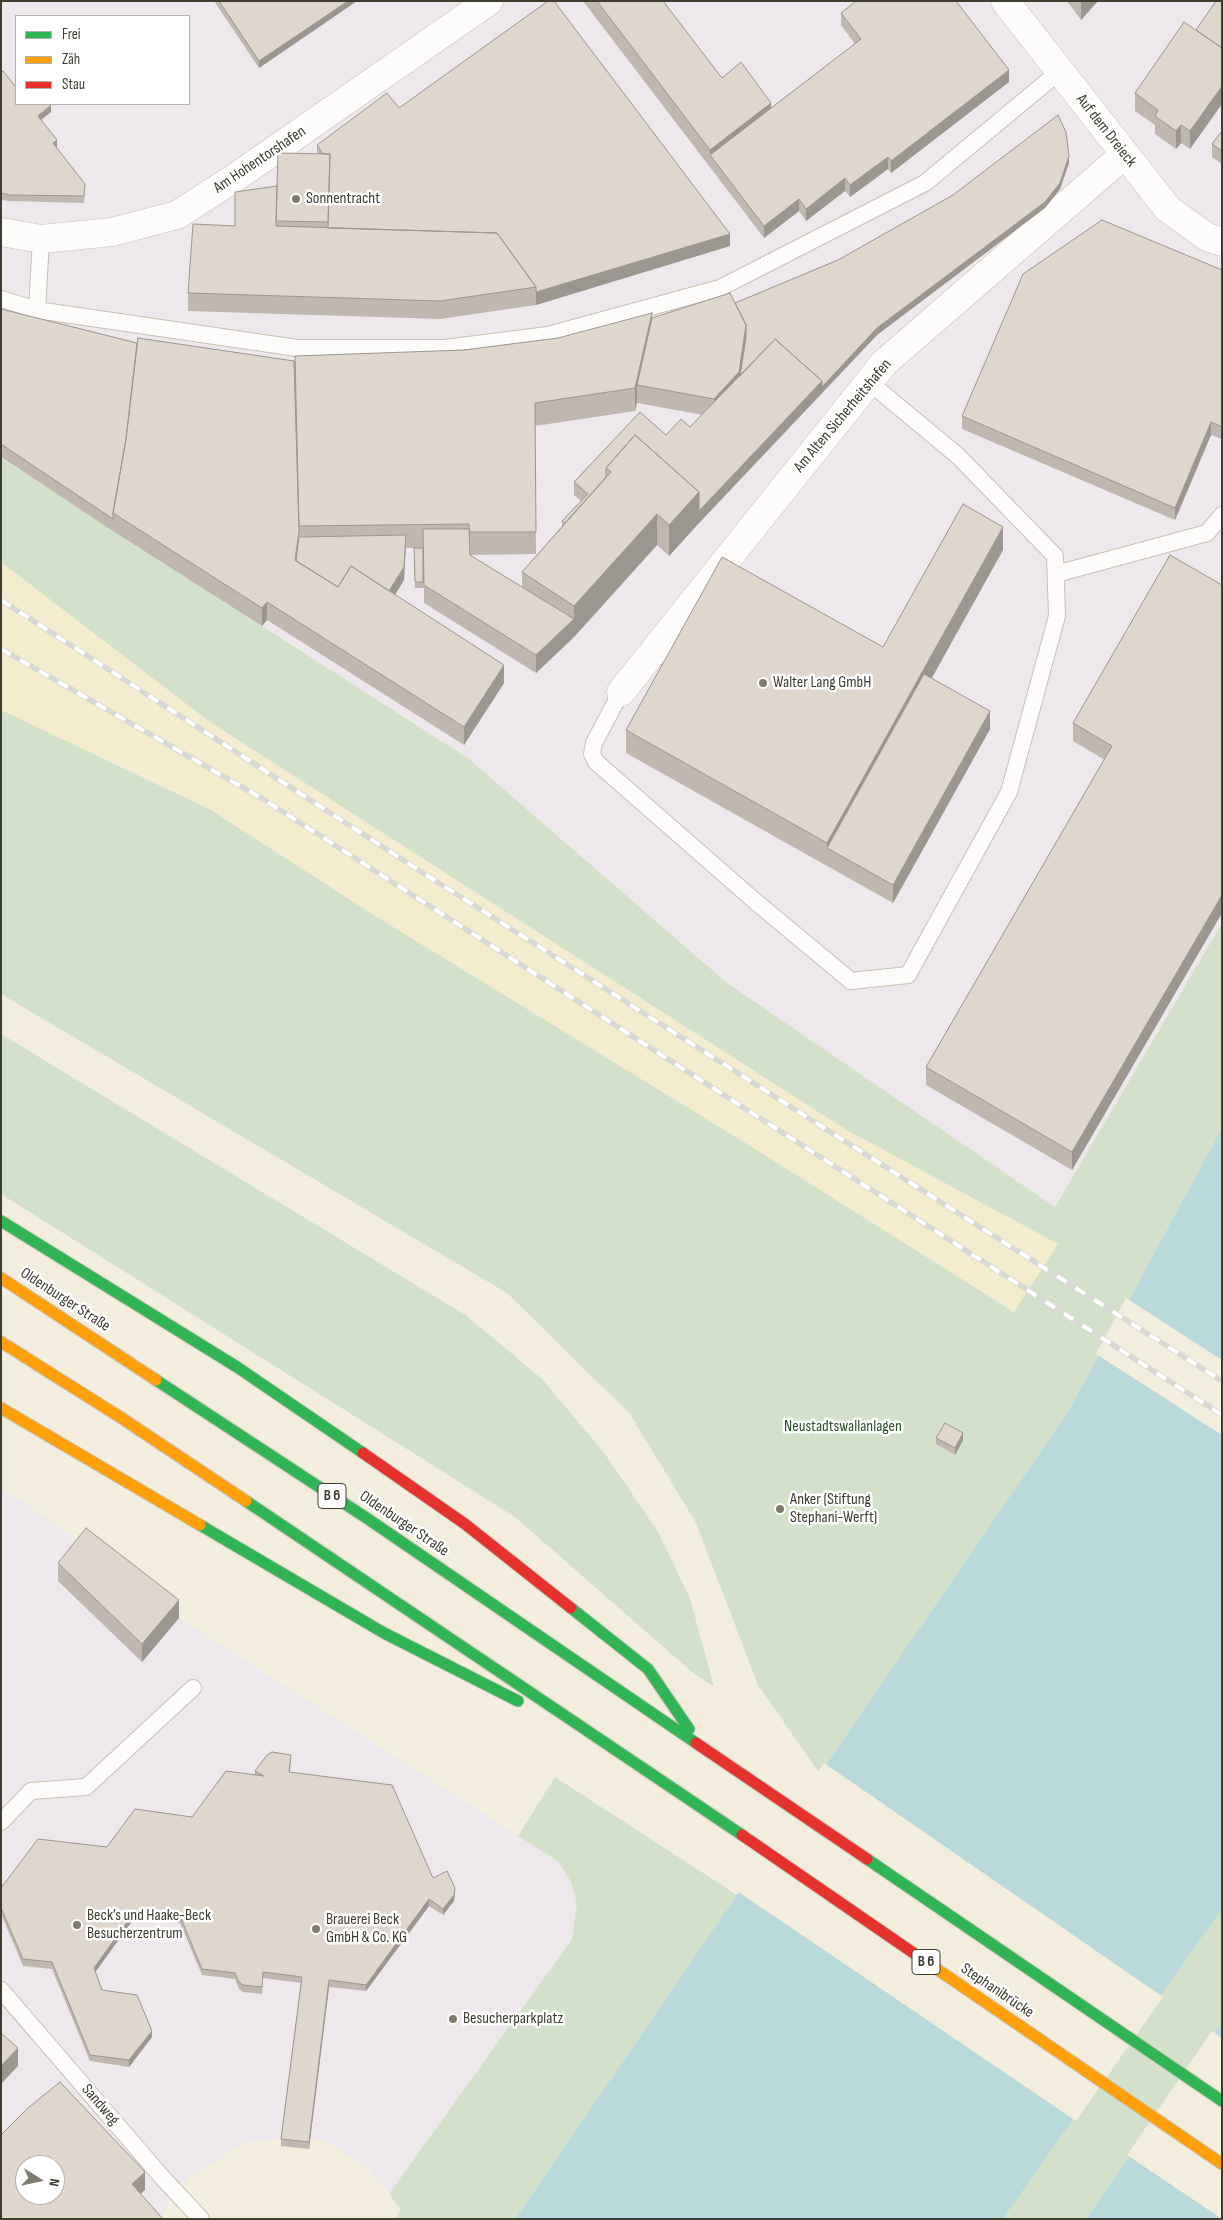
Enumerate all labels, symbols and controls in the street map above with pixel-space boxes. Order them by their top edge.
legend [15,15,190,105]
text: Frei [62,25,81,44]
text: Zäh [62,50,80,69]
text: Stau [62,75,85,94]
street label: Auf dem Dreieck [1072,91,1140,171]
street label: Am Hohentorshafen [210,122,310,198]
place label: Sonnentracht [306,189,380,209]
marker: Sonnentracht [290,193,302,205]
street label: Am Alten Sicherheitshafen [790,355,896,477]
place label: Walter Lang GmbH [773,673,871,693]
marker: Walter Lang GmbH [757,677,769,689]
street label: Oldenburger Straße [16,1264,114,1336]
park label: Neustadtswallanlagen [784,1417,902,1437]
road number: B 6 [318,1484,346,1508]
street label: Oldenburger Straße [356,1487,452,1561]
place label: Anker (Stiftung Stephani-Werft) [790,1490,877,1528]
marker: Anker (Stiftung Stephani-Werft) [774,1503,786,1515]
place label: Beck’s und Haake-Beck Besucherzentrum [87,1906,211,1944]
place label: Brauerei Beck GmbH & Co. KG [326,1910,407,1948]
marker: Beck’s und Haake-Beck Besucherzentrum [71,1919,83,1931]
marker: Brauerei Beck GmbH & Co. KG [310,1923,322,1935]
road number: B 6 [912,1950,940,1974]
street label: Stephanibrücke [957,1960,1037,2022]
place label: Besucherparkplatz [463,2009,563,2029]
marker: Besucherparkplatz [447,2013,459,2025]
street label: Sandweg [77,2080,123,2130]
north arrow [15,2155,65,2205]
text: N [45,2177,63,2188]

